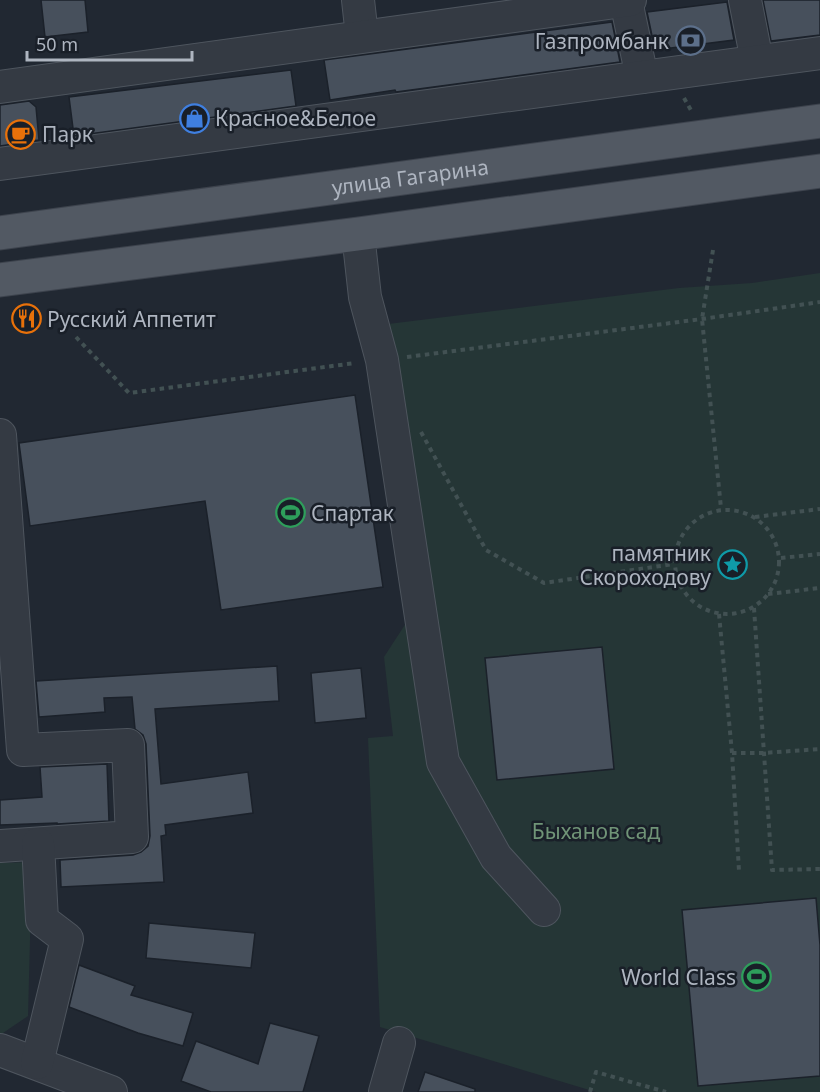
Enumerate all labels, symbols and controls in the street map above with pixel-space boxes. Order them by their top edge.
scale bar [27,24,192,62]
bank icon: Газпромбанк [674,25,706,57]
place label: Газпромбанк [535,27,669,55]
text: 50 m [36,32,78,56]
shop icon: Красное&Белое [178,102,210,134]
place label: Красное&Белое [215,104,376,132]
cafe icon: Парк [5,118,37,150]
place label: Парк [42,120,93,148]
street label: улица Гагарина [330,152,490,202]
restaurant icon: Русский Аппетит [10,303,42,335]
place label: Русский Аппетит [47,305,216,333]
sports icon: Спартак [274,497,306,529]
place label: Спартак [311,499,394,527]
place label: памятник Скороходову [579,539,711,591]
place icon: памятник Скороходову [716,549,748,581]
park label: Быханов сад [532,817,660,845]
sports icon: World Class [741,961,773,993]
place label: World Class [621,963,736,991]

